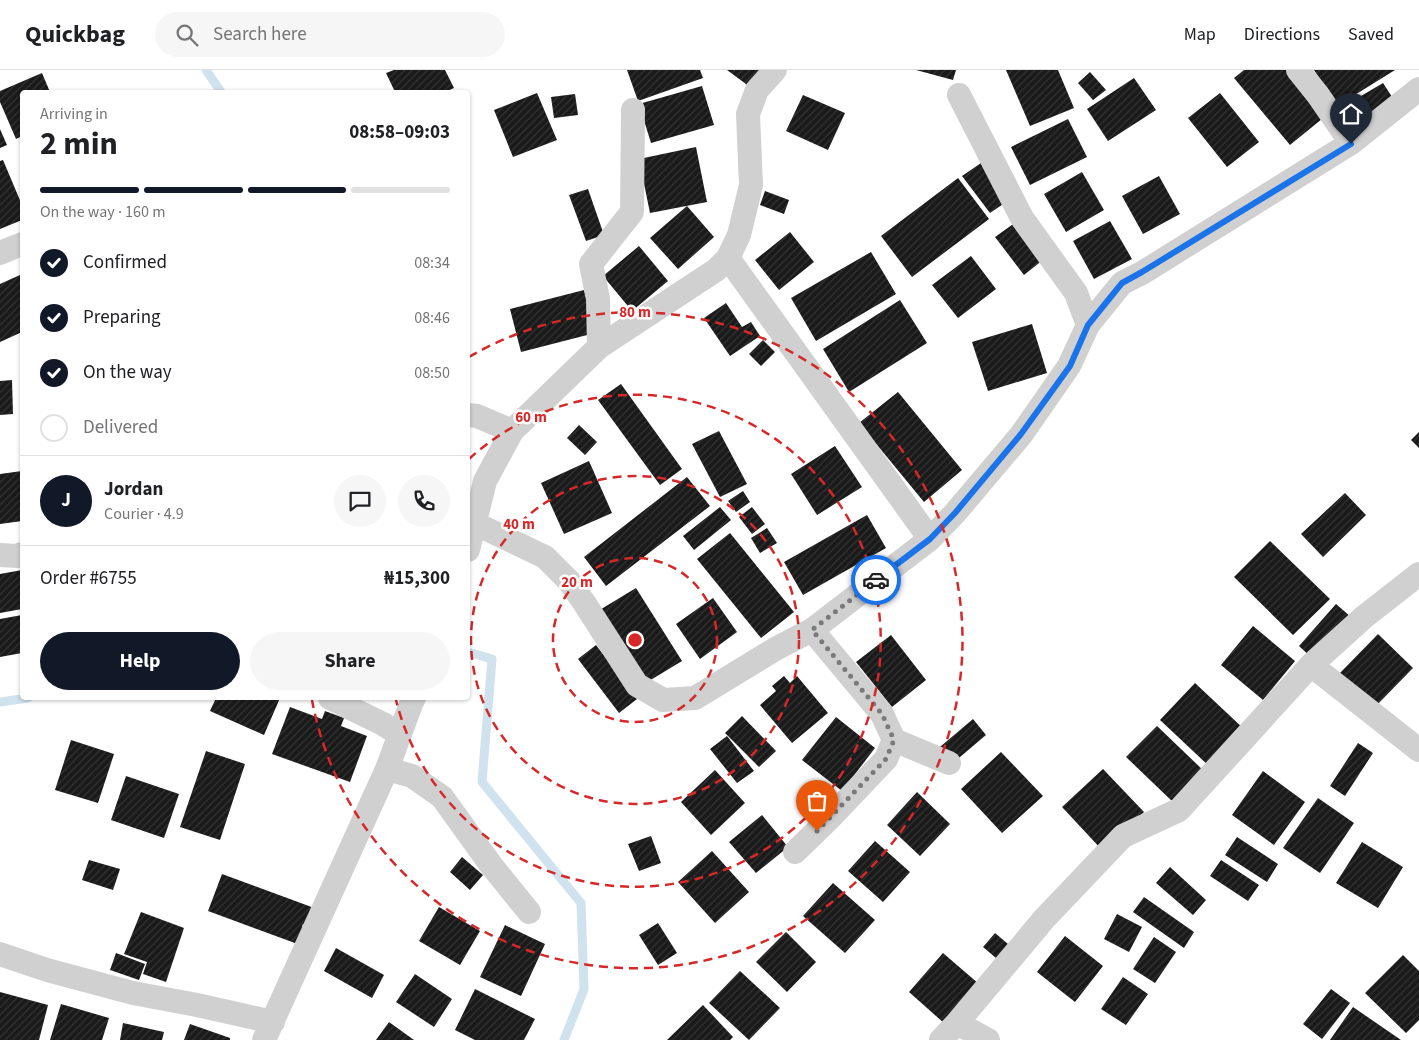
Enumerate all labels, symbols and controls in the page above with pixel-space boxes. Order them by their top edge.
search box [155,12,505,57]
text: Quickbag [25,17,125,52]
icon: search [173,21,201,49]
text: Search here [213,21,307,48]
text: Map [1184,22,1216,47]
text: Directions [1244,22,1320,47]
text: Saved [1348,22,1394,47]
pin [1330,93,1372,144]
icon: home [1337,100,1365,128]
text: Arriving in [40,103,108,125]
text: 08:58–09:03 [349,119,450,146]
text: 2 min [40,121,118,167]
text: On the way · 160 m [40,201,165,223]
icon: check [40,249,68,277]
text: Confirmed [83,249,167,276]
text: 08:34 [414,252,450,274]
text: 80 m [619,302,651,323]
icon: check [40,304,68,332]
text: Preparing [83,304,161,331]
text: 08:46 [414,307,450,329]
icon: check [40,359,68,387]
text: On the way [83,359,172,386]
text: 08:50 [414,362,450,384]
text: 60 m [515,407,547,428]
text: Delivered [83,414,158,441]
button: chat [334,475,386,527]
button: phone [398,475,450,527]
text: Jordan [104,476,163,503]
text: J [61,487,71,514]
text: Courier · 4.9 [104,503,184,525]
text: 40 m [503,514,535,535]
courier [851,555,901,605]
text: Order #6755 [40,565,137,592]
text: ₦15,300 [384,565,450,592]
icon: car [862,566,890,594]
text: 20 m [561,572,593,593]
centre of rings [626,631,644,649]
button: Help [40,632,240,690]
button: Share [250,632,450,690]
pin [796,780,838,831]
icon: bag [803,787,831,815]

